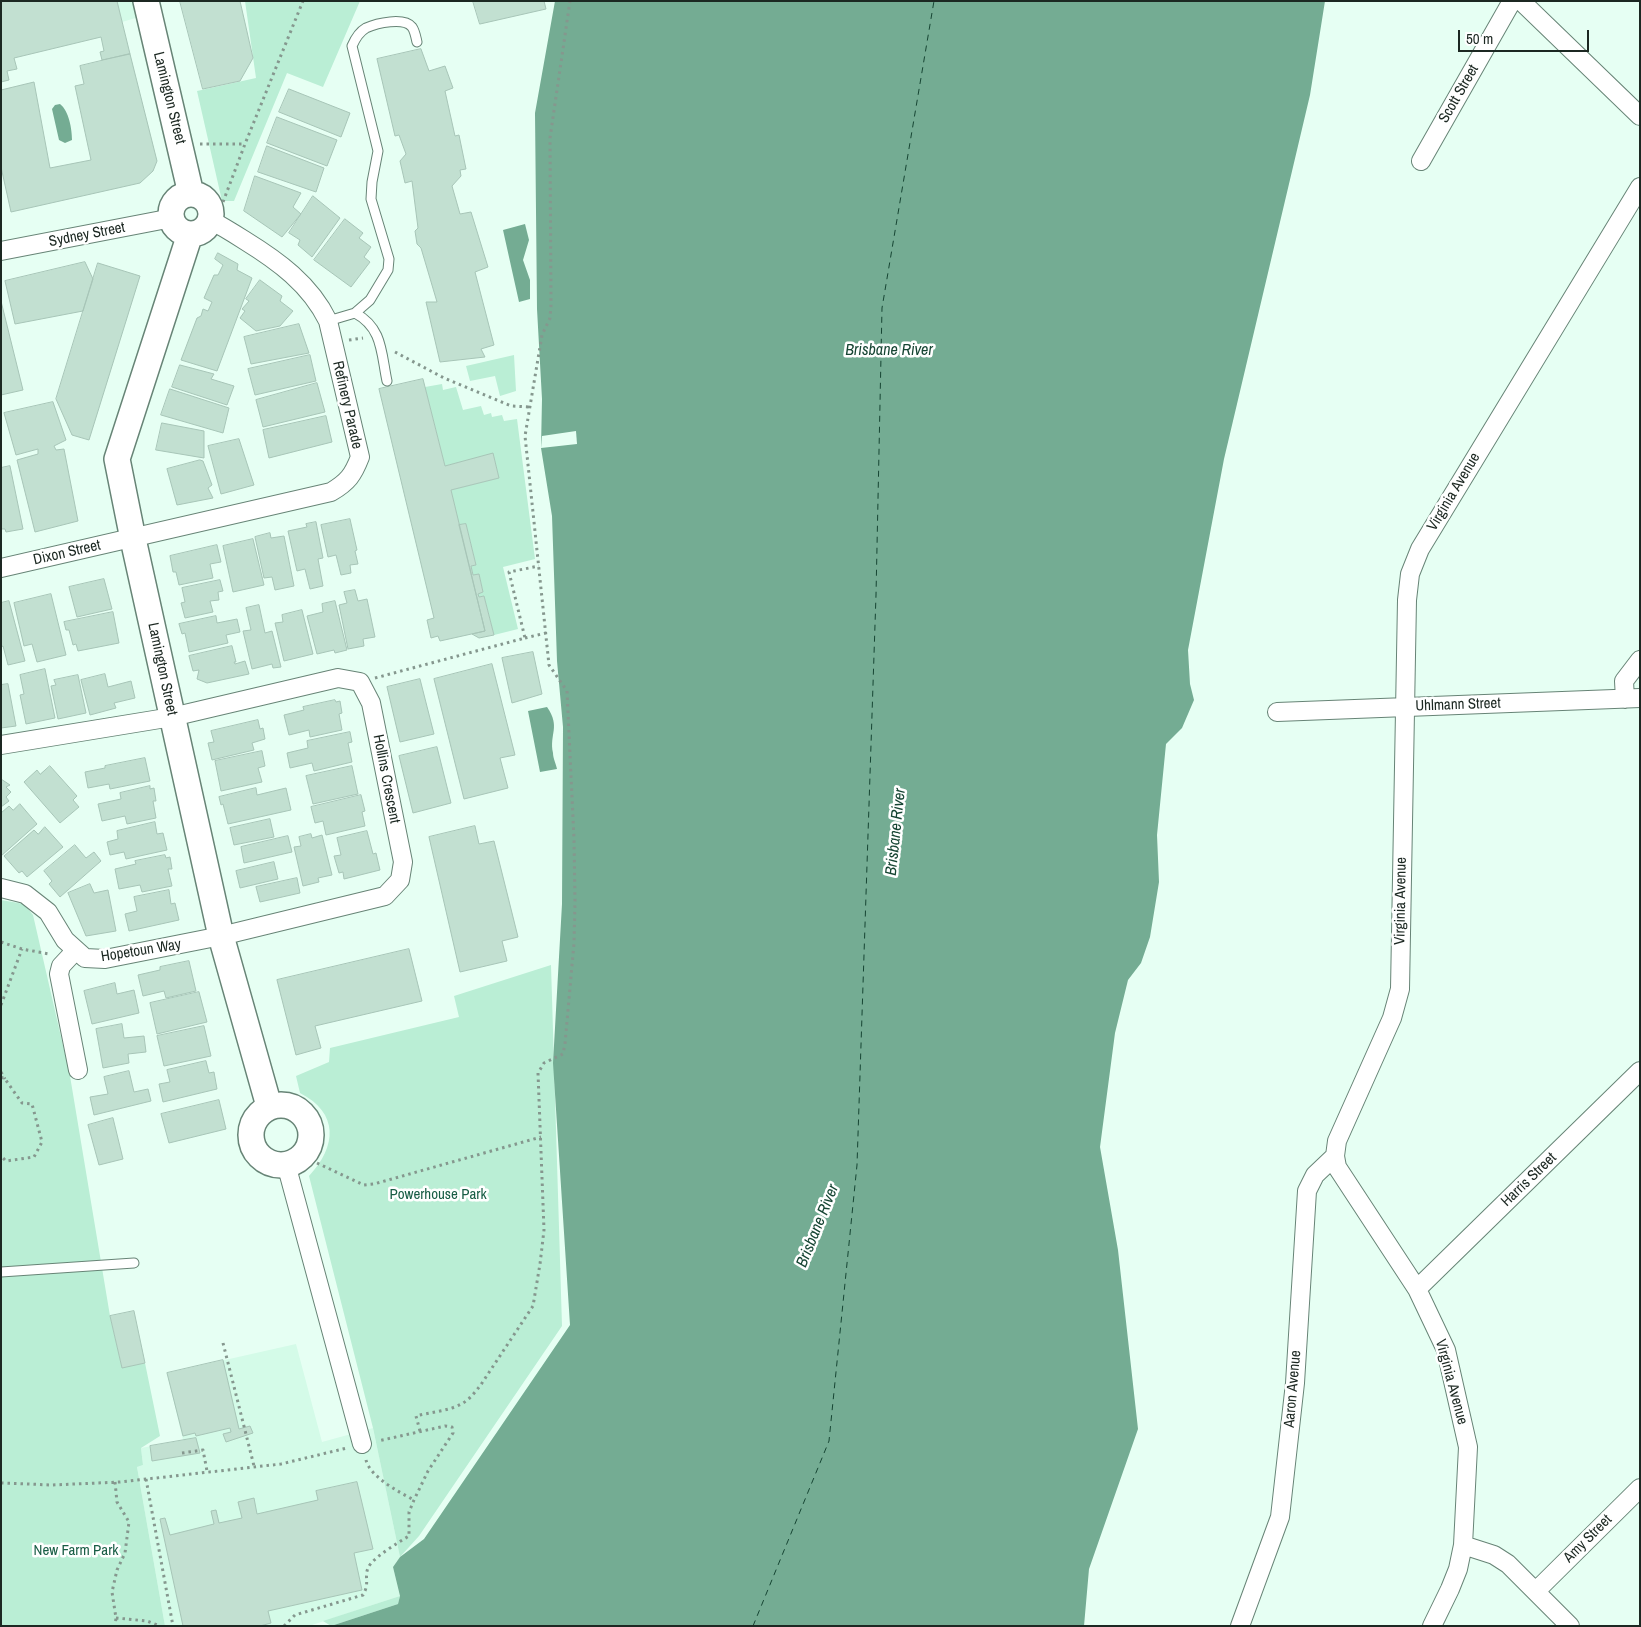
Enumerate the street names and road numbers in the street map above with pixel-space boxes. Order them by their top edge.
street label: Lamington Street [149,50,189,146]
street label: Scott Street [1435,62,1483,126]
street label: Sydney Street [47,219,127,251]
street label: Refinery Parade [328,359,366,451]
street label: Virginia Avenue [1424,450,1484,534]
street label: Dixon Street [32,537,102,569]
street label: Lamington Street [143,621,181,717]
street label: Uhlmann Street [1415,695,1501,715]
street label: Hollins Crescent [369,733,403,825]
street label: Virginia Avenue [1391,857,1411,945]
street label: Hopetoun Way [100,936,182,966]
street label: Harris Street [1498,1149,1560,1211]
street label: Virginia Avenue [1431,1337,1471,1427]
street label: Aaron Avenue [1281,1349,1305,1429]
street label: Amy Street [1560,1511,1616,1567]

